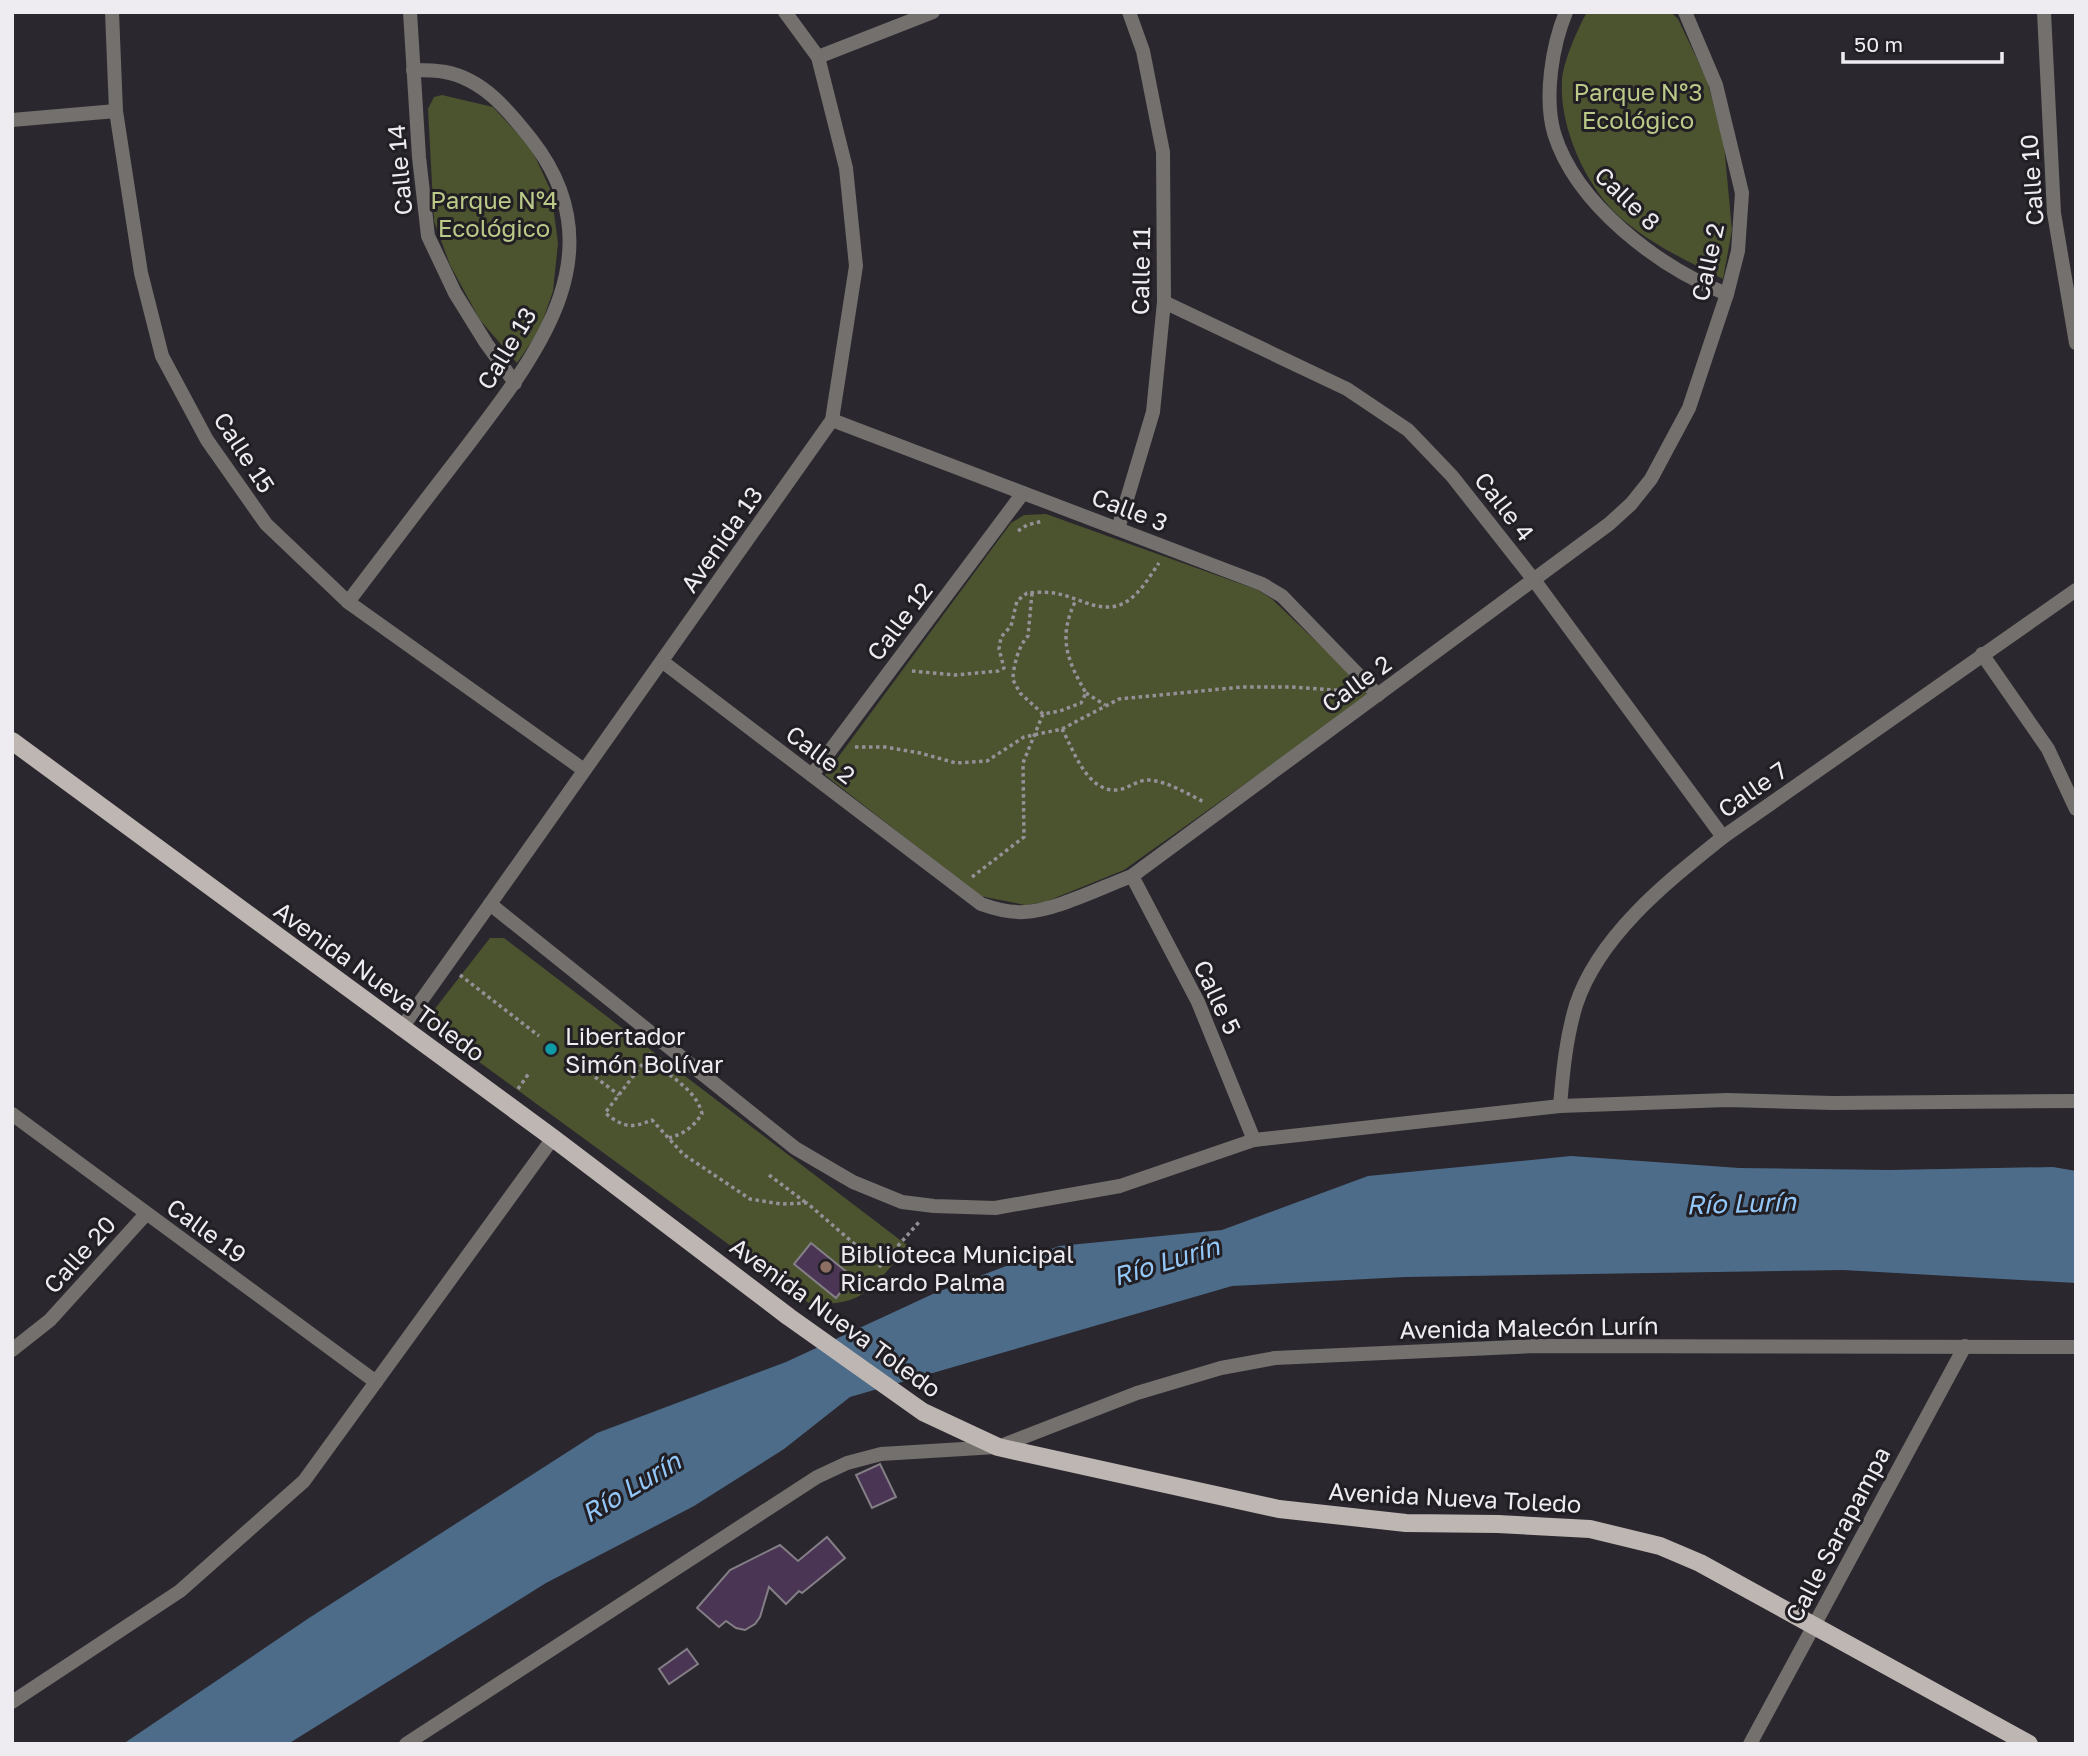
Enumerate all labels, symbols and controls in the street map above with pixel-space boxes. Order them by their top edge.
scale bar [1843,21,2002,65]
text: 50 m [1854,31,1903,57]
park label: Parque N°3 Ecológico [1574,77,1703,134]
street label: Calle 14 [381,123,417,217]
street label: Calle 10 [2013,133,2049,227]
street label: Calle 8 [1589,160,1667,236]
park label: Parque N°4 Ecológico [430,185,558,242]
street label: Calle 2 [1685,220,1729,304]
street label: Calle 11 [1125,227,1155,315]
street label: Calle 13 [470,302,542,394]
street label: Calle 15 [208,406,282,498]
street label: Calle 4 [1469,466,1541,546]
street label: Avenida 13 [674,480,768,598]
street label: Calle 3 [1088,481,1172,537]
street label: Calle 12 [860,576,938,666]
street label: Calle 2 [1316,648,1396,718]
street label: Calle 2 [781,719,861,789]
street label: Calle 7 [1712,755,1792,823]
street label: Avenida Nueva Toledo [269,895,491,1067]
street label: Calle 5 [1188,955,1248,1039]
place label: Libertador Simón Bolívar [565,1021,723,1078]
marker: Libertador Simón Bolívar [543,1041,559,1057]
water label: Río Lurín [1686,1186,1797,1220]
street label: Calle 19 [162,1191,252,1269]
street label: Calle 20 [37,1209,121,1299]
water label: Río Lurín [1109,1230,1224,1292]
street label: Avenida Nueva Toledo [725,1231,947,1403]
place label: Biblioteca Municipal Ricardo Palma [840,1239,1074,1296]
marker: Biblioteca Municipal Ricardo Palma [818,1259,834,1275]
street label: Avenida Malecón Lurín [1399,1310,1659,1344]
street label: Calle Sarapampa [1779,1441,1895,1627]
water label: Río Lurín [576,1445,687,1529]
street label: Avenida Nueva Toledo [1328,1476,1582,1518]

